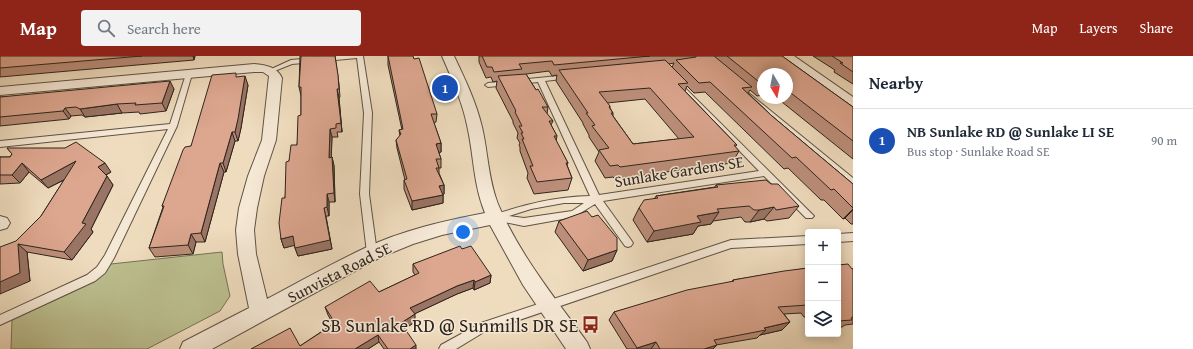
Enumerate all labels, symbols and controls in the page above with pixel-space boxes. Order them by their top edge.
search box [81,10,361,46]
text: Map [20,14,57,42]
icon: search [95,17,117,39]
text: Search here [127,18,201,39]
text: Map [1032,18,1058,38]
text: Layers [1080,18,1118,38]
text: Share [1140,18,1173,38]
north arrow [757,68,793,104]
text: Nearby [869,70,923,95]
pin: 1 [432,73,458,103]
text: NB Sunlake RD @ Sunlake LI SE [907,121,1114,142]
text: 1 [879,131,885,150]
text: 90 m [1151,131,1177,150]
text: Bus stop · Sunlake Road SE [907,142,1049,161]
street label: Sunlake Gardens SE [613,149,745,193]
your location [453,222,473,242]
map controls [805,229,841,337]
button: + [805,229,841,265]
street label: Sunvista Road SE [283,235,395,309]
button: − [805,265,841,301]
button: layers [805,301,841,337]
place label: SB Sunlake RD @ Sunmills DR SE [321,311,578,339]
bus stop icon: SB Sunlake RD @ Sunmills DR SE [581,315,601,335]

